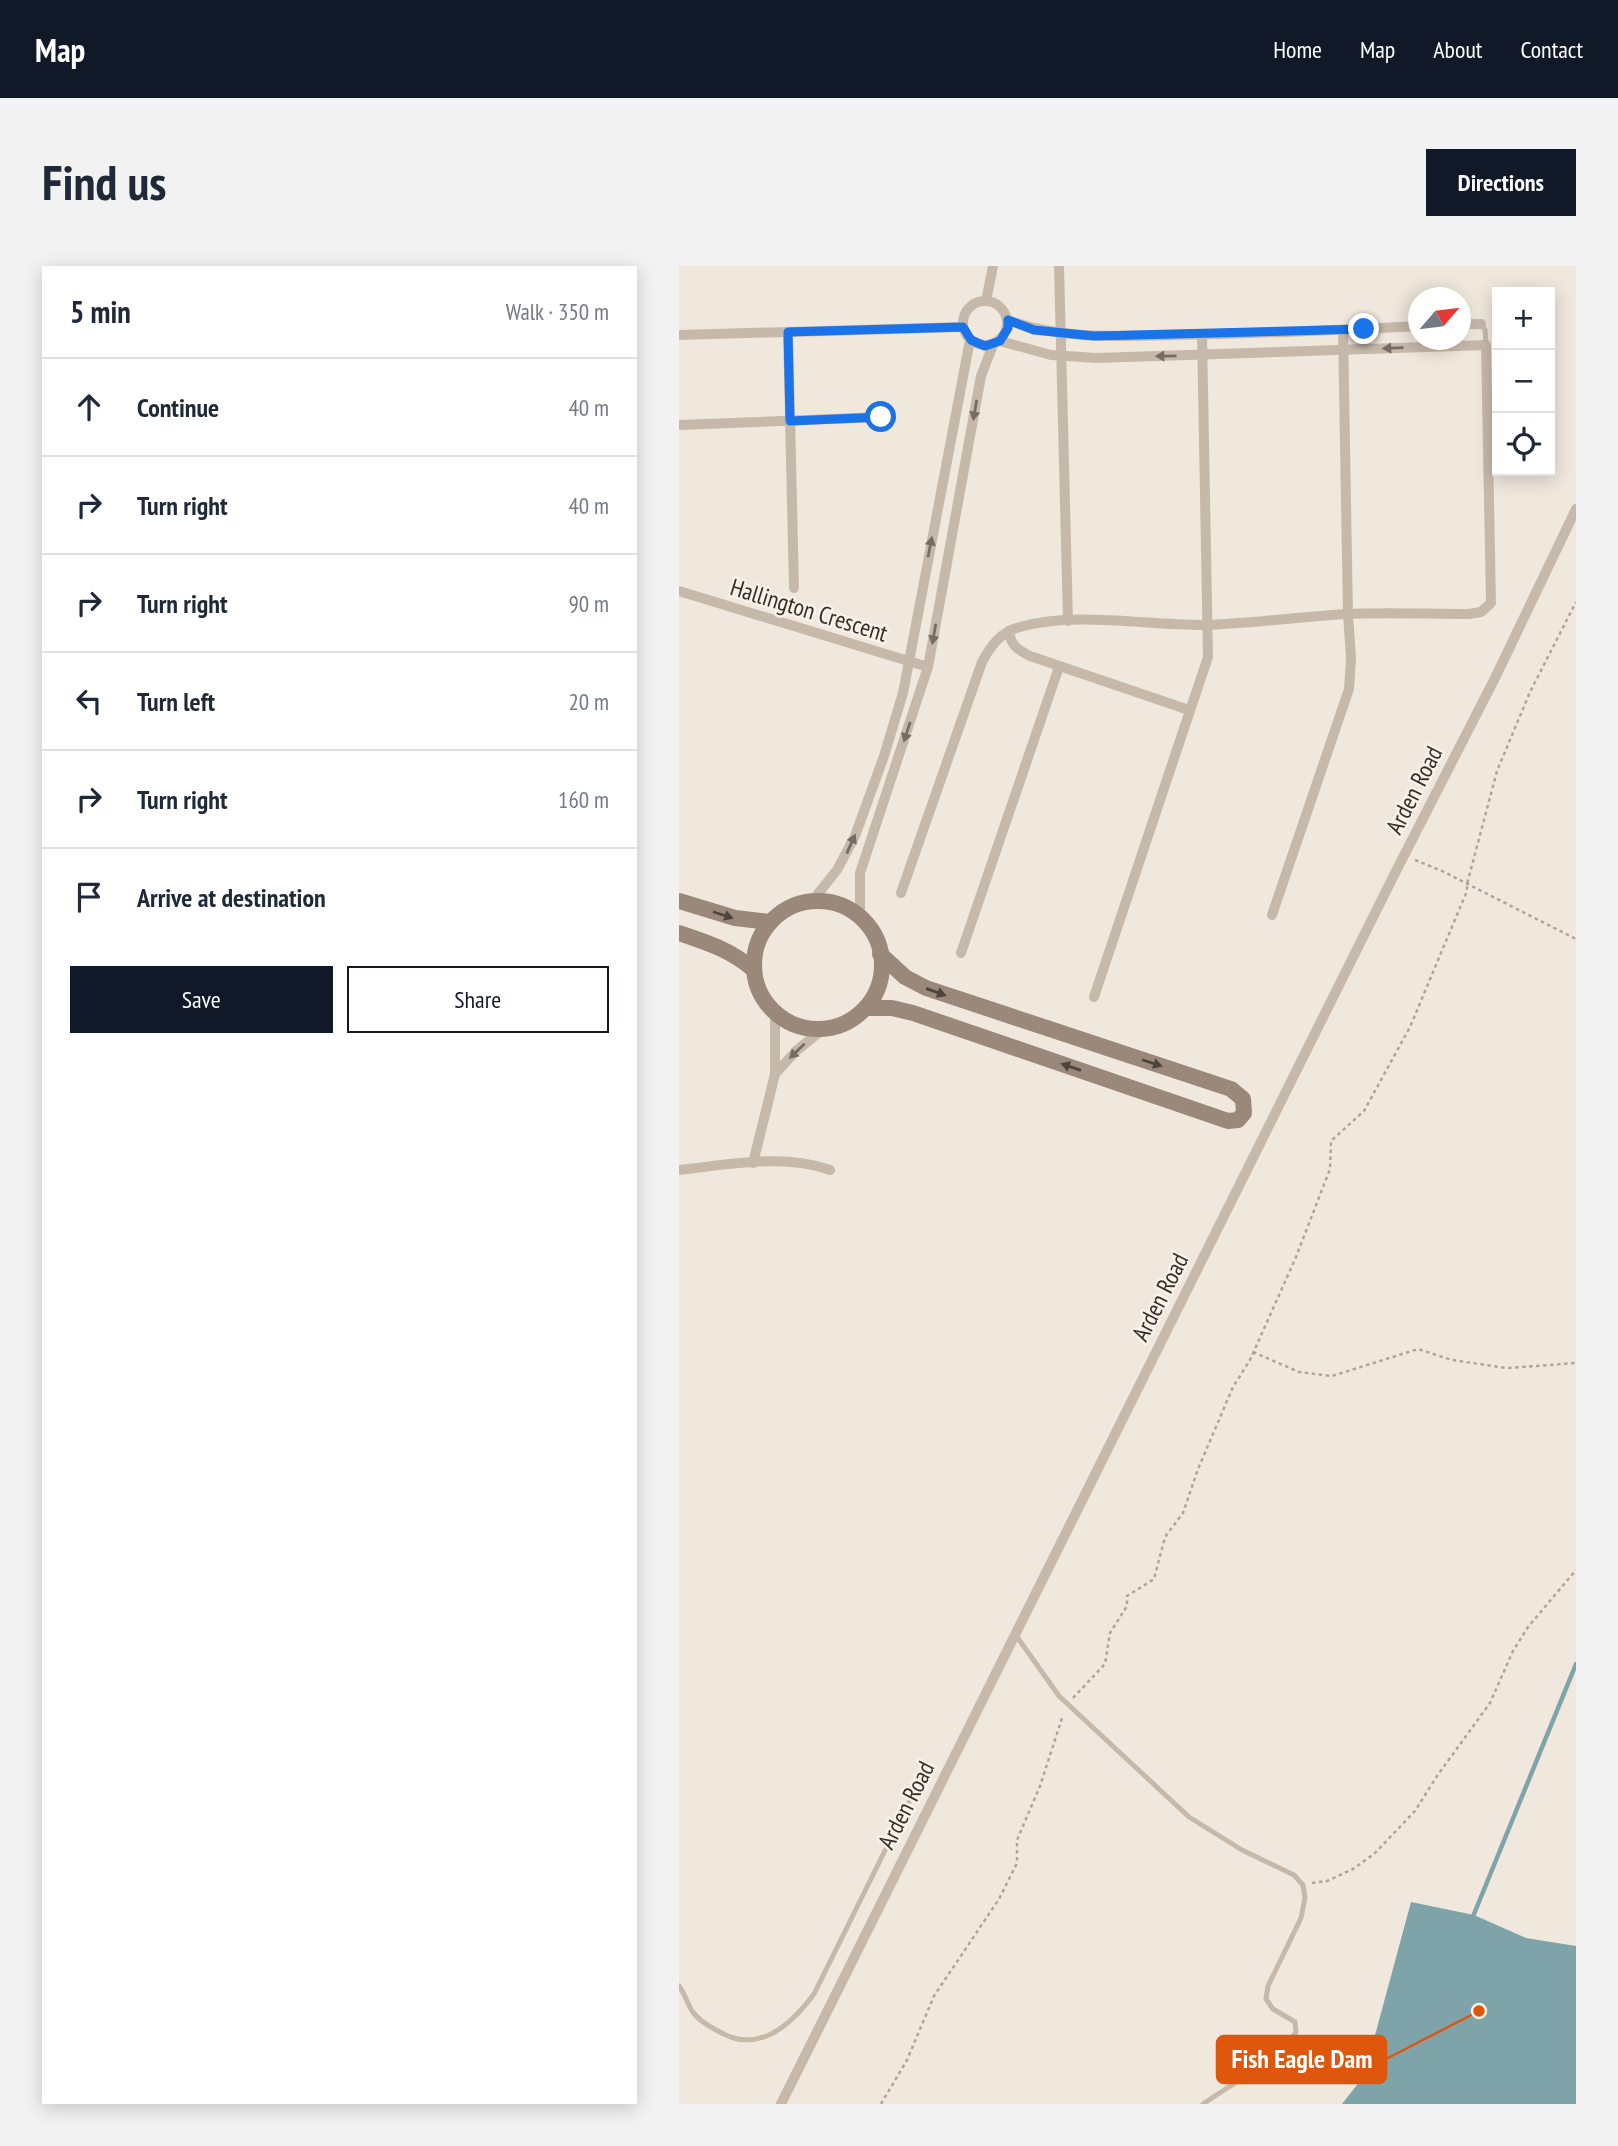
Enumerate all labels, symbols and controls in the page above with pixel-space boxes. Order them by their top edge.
text: Map [35,28,85,71]
text: Home [1273,34,1322,65]
text: Map [1360,34,1395,65]
text: About [1433,34,1482,65]
text: Contact [1520,34,1583,65]
button: Directions [1426,149,1576,216]
text: Find us [42,150,166,214]
north arrow [1408,287,1471,350]
map controls [1492,287,1555,476]
button: + [1492,287,1555,350]
text: 5 min [70,292,131,331]
text: Walk · 350 m [506,297,609,326]
route end [1348,313,1379,344]
one-way arrow [1382,343,1404,354]
one-way arrow [1155,350,1177,362]
button: − [1492,350,1555,413]
icon: ahead [70,388,108,426]
text: Continue [137,391,219,424]
text: 40 m [568,393,609,422]
one-way arrow [969,399,980,421]
route start [865,401,896,432]
button: locate [1492,413,1555,476]
icon: right [70,486,108,524]
text: Turn right [137,489,228,522]
text: 40 m [568,491,609,520]
one-way arrow [925,536,936,558]
street label: Hallington Crescent [727,571,892,649]
icon: right [70,584,108,622]
text: Turn right [137,587,228,620]
text: 90 m [568,589,609,618]
one-way arrow [928,623,939,645]
icon: left [70,682,108,720]
text: Turn left [137,685,215,718]
text: 20 m [568,687,609,716]
one-way arrow [901,722,911,743]
street label: Arden Road [1379,741,1449,839]
icon: right [70,780,108,818]
text: Turn right [137,783,228,816]
text: 160 m [558,785,609,814]
one-way arrow [845,834,857,854]
icon: arrive [70,878,108,916]
text: Arrive at destination [137,881,326,914]
one-way arrow [713,910,734,920]
button: Save [70,966,333,1033]
button: Share [347,966,609,1033]
one-way arrow [926,986,947,997]
one-way arrow [789,1042,806,1059]
one-way arrow [1142,1058,1163,1069]
one-way arrow [1061,1061,1082,1072]
street label: Arden Road [1125,1248,1195,1346]
street label: Arden Road [871,1756,941,1854]
callout: Fish Eagle Dam [1217,2036,1386,2083]
text: Fish Eagle Dam [1232,2042,1372,2075]

